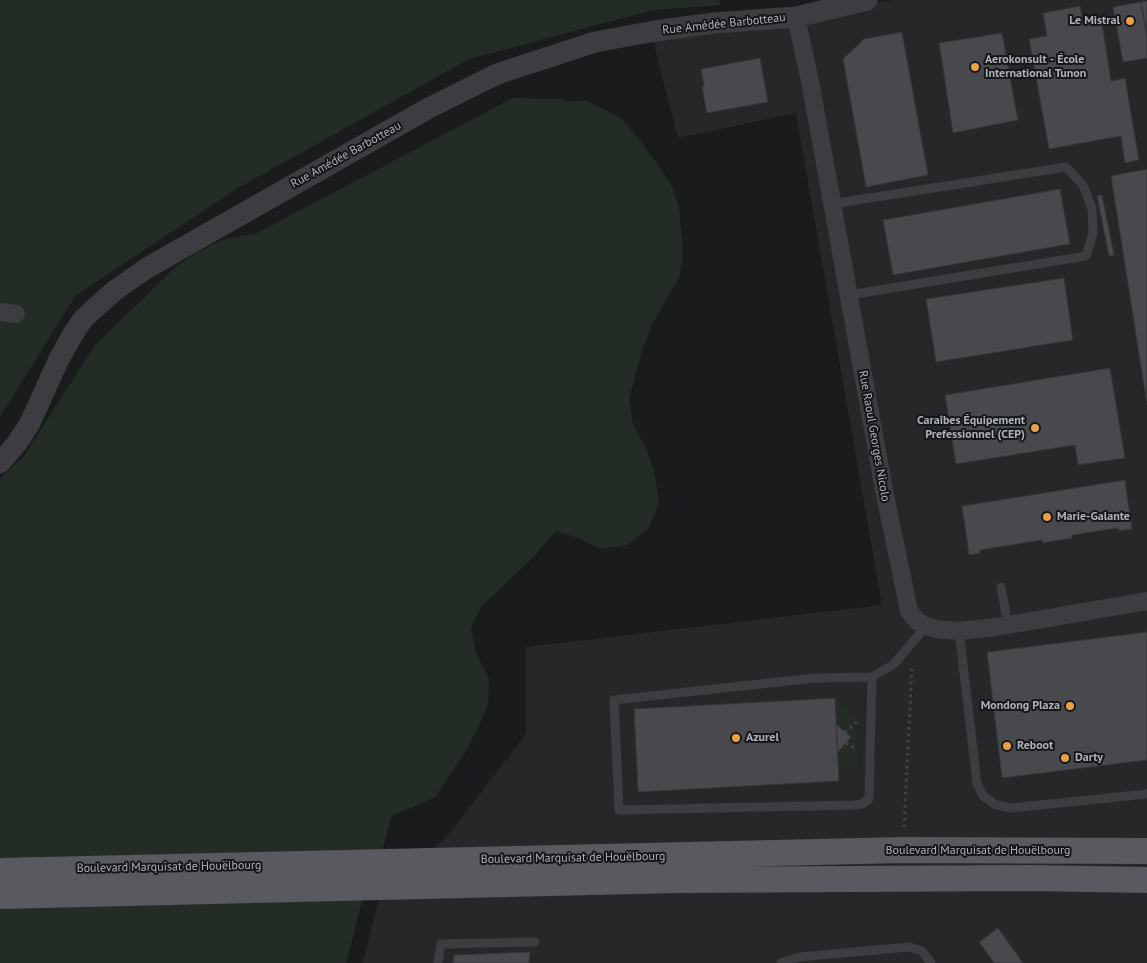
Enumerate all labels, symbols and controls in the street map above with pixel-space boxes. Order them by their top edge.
street label: Rue Amédée Barbotteau [662,10,786,38]
place label: Le Mistral [1069,14,1120,28]
marker: Le Mistral [1124,15,1136,27]
place label: Aerokonsult - École International Tunon [985,53,1086,81]
marker: Aerokonsult - École International Tunon [969,61,981,73]
street label: Rue Amédée Barbotteau [288,119,404,191]
street label: Rue Raoul Georges Nicolo [855,369,893,503]
place label: Caraîbes Équipement Prefessionnel (CEP) [917,414,1025,442]
marker: Caraîbes Équipement Prefessionnel (CEP) [1029,422,1041,434]
place label: Marie-Galante [1057,510,1130,524]
marker: Marie-Galante [1041,511,1053,523]
place label: Mondong Plaza [981,699,1060,713]
marker: Mondong Plaza [1064,700,1076,712]
place label: Azurel [746,731,779,745]
marker: Azurel [730,732,742,744]
place label: Reboot [1017,739,1053,753]
marker: Reboot [1001,740,1013,752]
place label: Darty [1075,751,1103,765]
marker: Darty [1059,752,1071,764]
street label: Boulevard Marquisat de Houëlbourg [886,844,1070,858]
street label: Boulevard Marquisat de Houëlbourg [480,849,666,867]
street label: Boulevard Marquisat de Houëlbourg [76,858,262,876]

